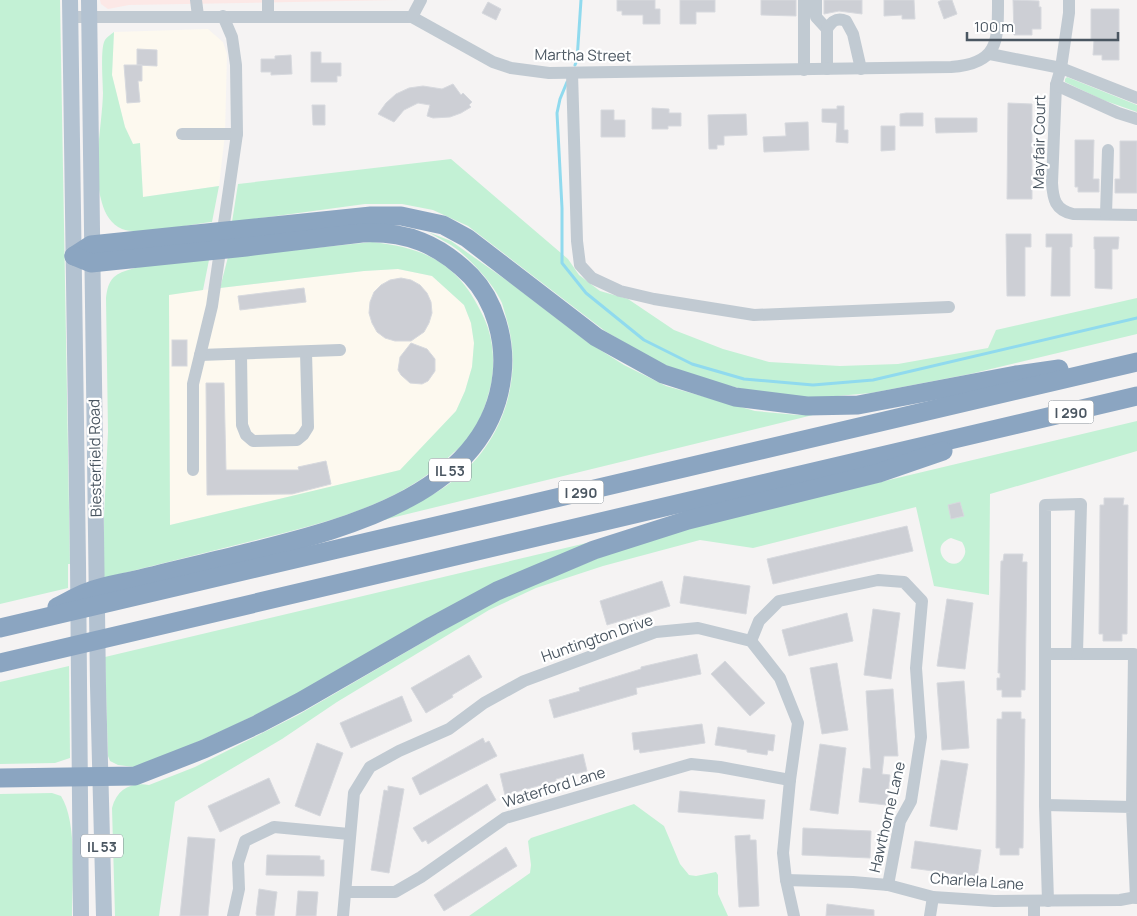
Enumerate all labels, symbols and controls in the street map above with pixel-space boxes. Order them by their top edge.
scale bar [967,10,1118,42]
text: 100 m [974,16,1014,37]
street label: Martha Street [534,44,632,66]
street label: Mayfair Court [1028,95,1050,189]
street label: Biesterfield Road [83,399,107,517]
road number: I 290 [1048,401,1094,424]
road number: IL 53 [429,458,471,482]
road number: I 290 [558,481,604,504]
street label: Huntington Drive [538,609,656,667]
street label: Hawthorne Lane [864,759,910,875]
street label: Waterford Lane [500,761,608,813]
road number: IL 53 [81,834,123,858]
street label: Charlela Lane [929,867,1025,895]

